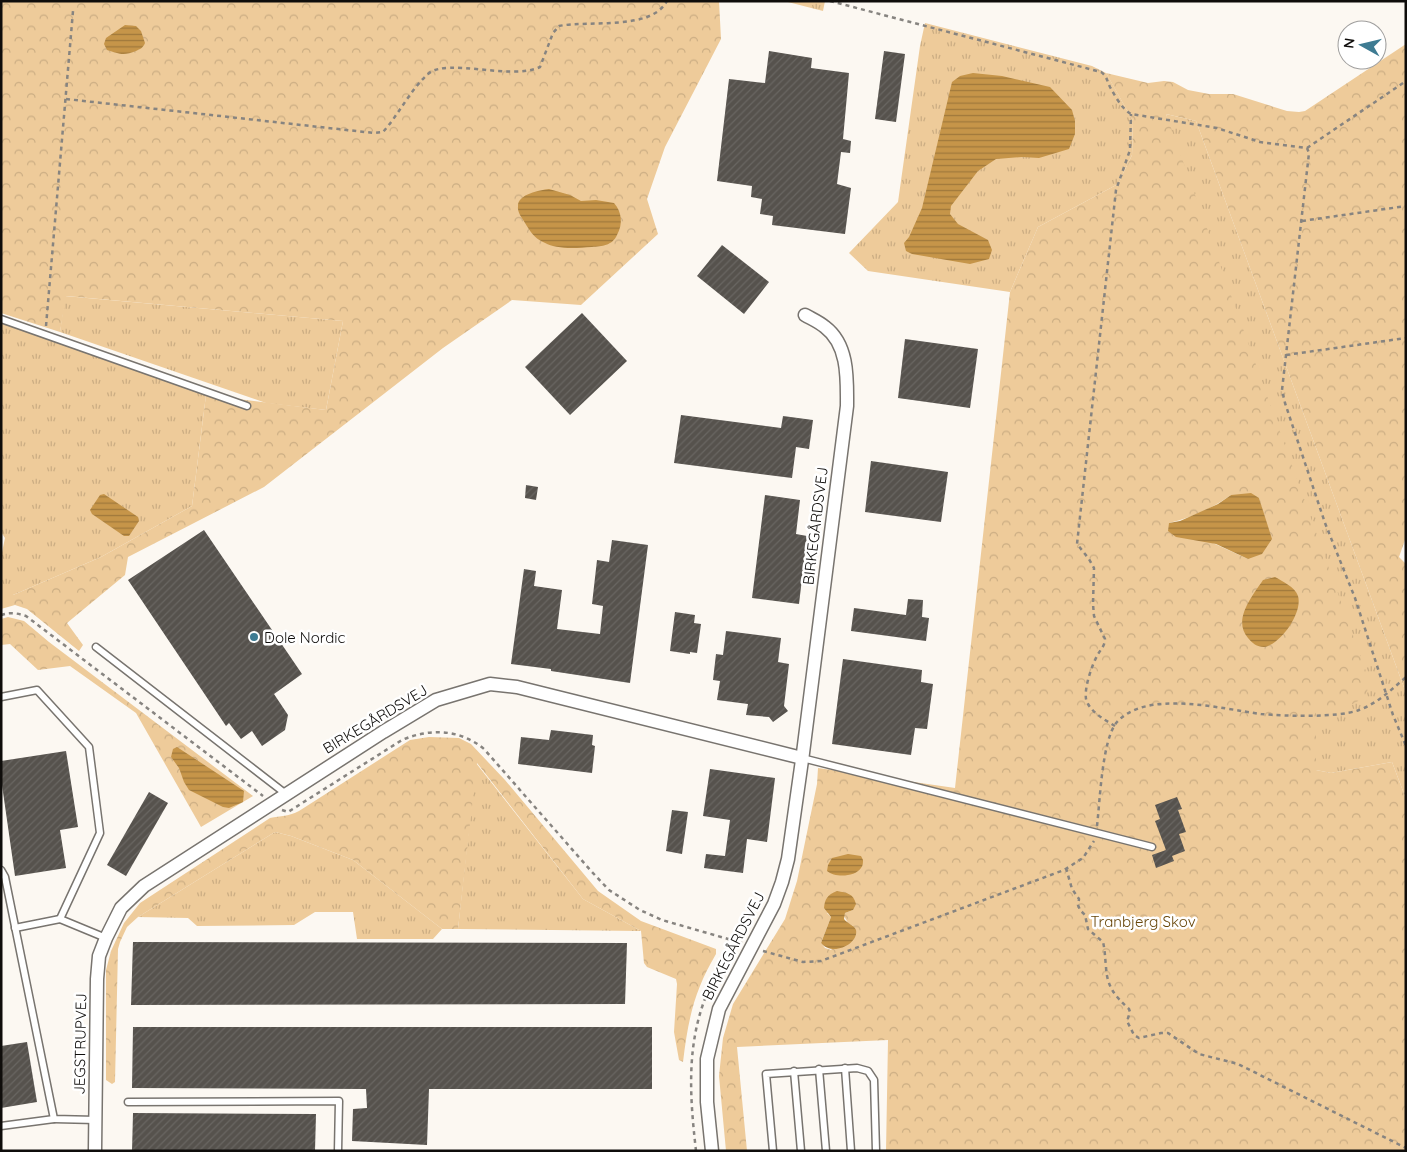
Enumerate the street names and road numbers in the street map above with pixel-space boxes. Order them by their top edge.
street label: BIRKEGÅRDSVEJ [798,466,832,586]
street label: BIRKEGÅRDSVEJ [319,680,431,758]
street label: BIRKEGÅRDSVEJ [698,889,768,1003]
street label: JEGSTRUPVEJ [70,993,90,1095]

